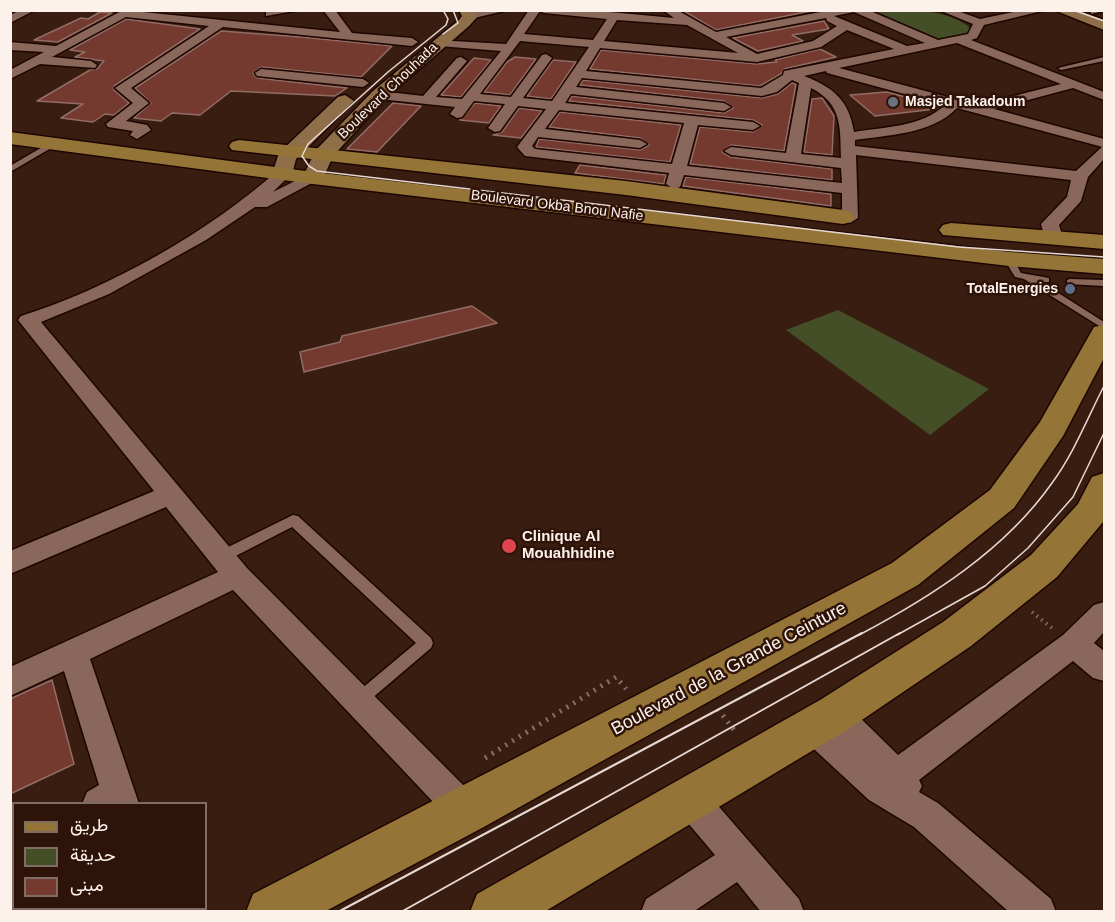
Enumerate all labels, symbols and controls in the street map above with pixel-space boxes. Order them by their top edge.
street label: Boulevard Chouhada [335,39,441,143]
place label: Masjed Takadoum [905,94,1025,110]
marker: Masjed Takadoum [886,95,900,109]
street label: Boulevard Okba Bnou Nafie [470,187,644,225]
place label: TotalEnergies [966,281,1058,297]
marker: TotalEnergies [1063,282,1077,296]
place label: Clinique Al Mouahhidine [522,528,614,563]
marker: Clinique Al Mouahhidine [500,537,518,555]
street label: Boulevard de la Grande Ceinture [608,598,850,740]
legend [12,802,207,910]
text: طريق [70,815,108,835]
text: حديقة [70,845,116,865]
text: مبنى [70,875,104,895]

